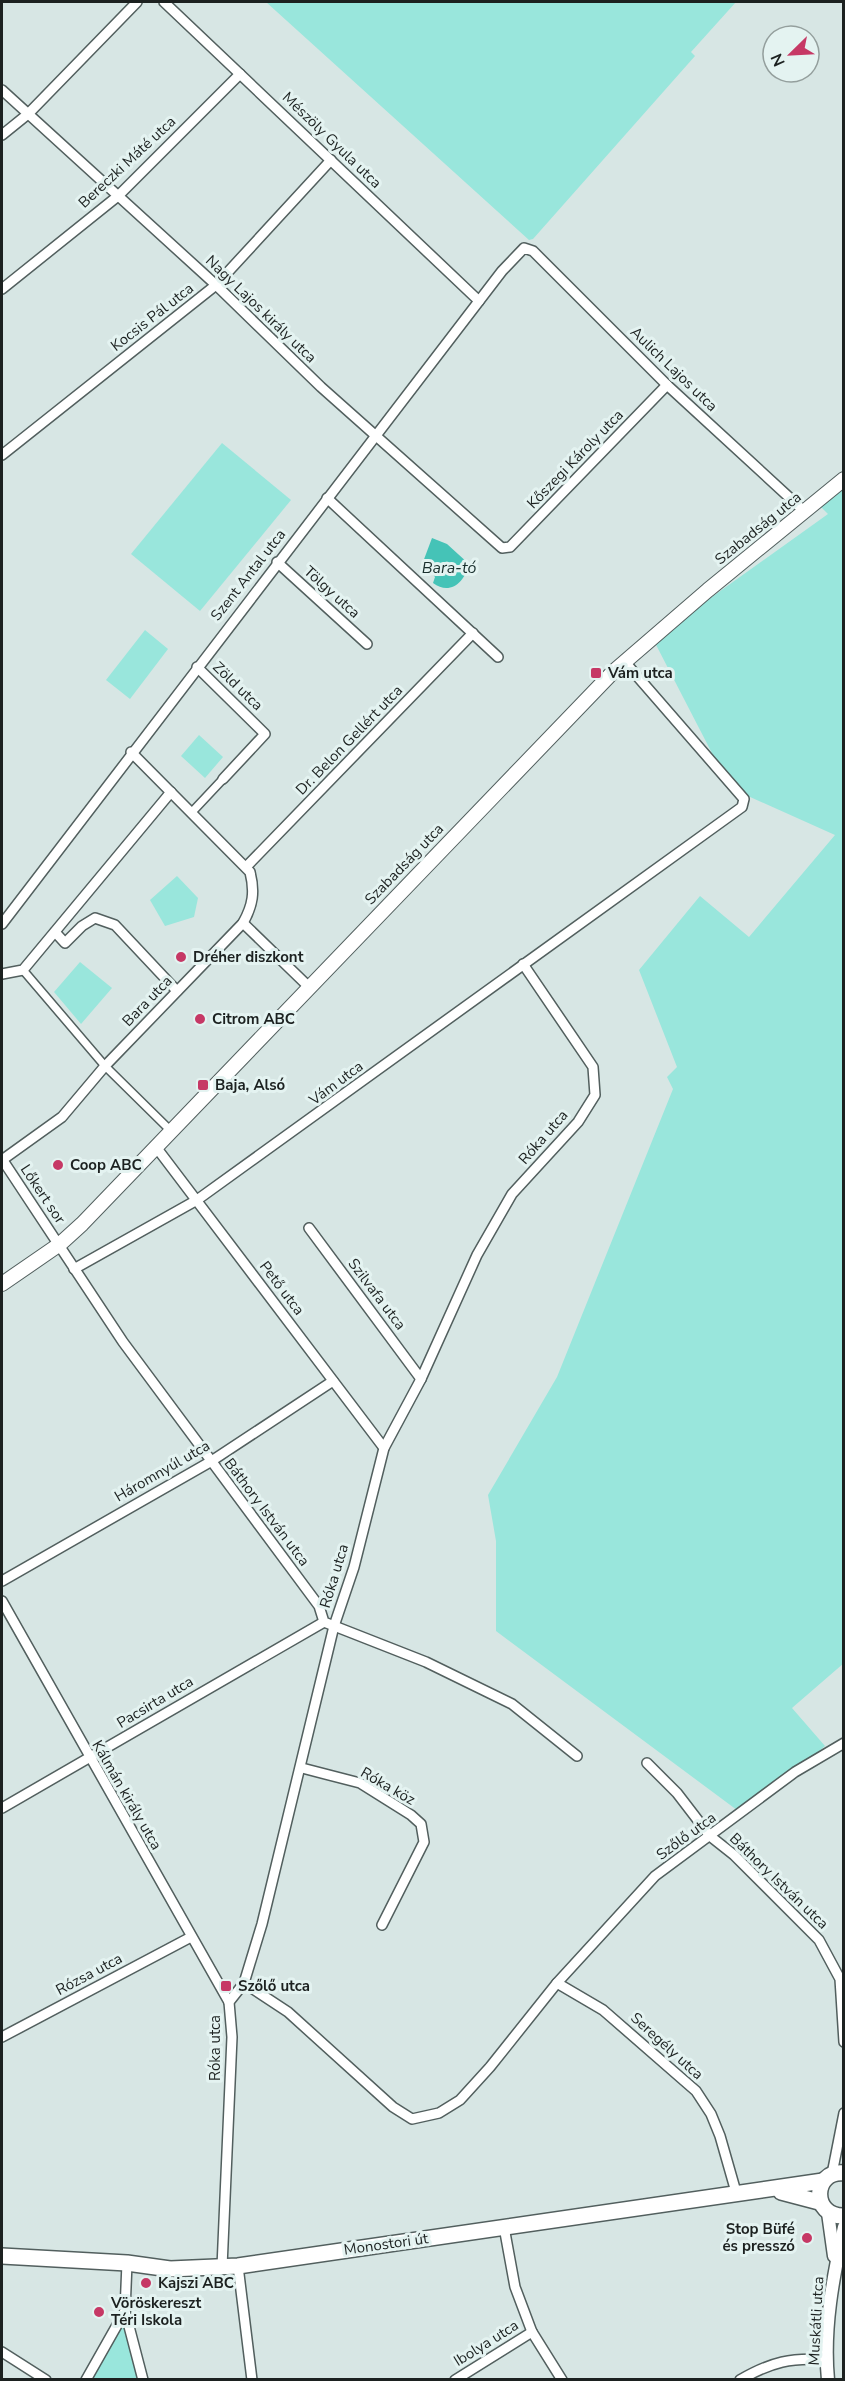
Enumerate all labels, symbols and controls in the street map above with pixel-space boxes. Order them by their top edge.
north arrow [761,24,821,84]
text: N [766,50,791,70]
street label: Mészöly Gyula utca [278,87,386,193]
street label: Bereczki Máté utca [74,112,180,212]
street label: Nagy Lajos király utca [201,251,321,367]
street label: Kocsis Pál utca [106,278,198,356]
street label: Aulich Lajos utca [626,322,722,416]
street label: Kőszegi Károly utca [522,405,628,513]
street label: Szabadság utca [711,487,805,569]
street label: Szent Antal utca [206,525,290,625]
water label: Bara-tó [422,557,476,579]
street label: Tölgy utca [300,561,364,623]
street label: Zöld utca [209,657,267,715]
place label: Vám utca [607,663,673,683]
marker: Vám utca [589,666,603,680]
street label: Dr. Belon Gellért utca [291,681,407,799]
street label: Szabadság utca [360,819,448,909]
place label: Dréher diszkont [193,947,304,967]
marker: Dréher diszkont [174,950,188,964]
street label: Bara utca [118,971,176,1031]
place label: Citrom ABC [212,1009,295,1029]
marker: Citrom ABC [193,1012,207,1026]
street label: Vám utca [304,1056,367,1110]
place label: Baja, Alsó [215,1075,286,1095]
marker: Baja, Alsó [196,1078,210,1092]
street label: Róka utca [514,1106,572,1168]
place label: Coop ABC [70,1155,142,1175]
marker: Coop ABC [51,1158,65,1172]
street label: Lőkert sor [16,1160,71,1228]
street label: Szilvafa utca [344,1254,410,1334]
street label: Pető utca [255,1257,309,1319]
street label: Háromnyúl utca [111,1436,213,1506]
street label: Báthory István utca [220,1454,314,1570]
street label: Róka utca [315,1542,353,1610]
street label: Pacsirta utca [113,1671,197,1733]
street label: Kálmán király utca [87,1737,167,1853]
street label: Róka köz [357,1762,419,1810]
street label: Szőlő utca [652,1808,720,1864]
street label: Báthory István utca [725,1829,833,1933]
street label: Rózsa utca [52,1948,126,2000]
place label: Szőlő utca [238,1976,310,1996]
marker: Szőlő utca [219,1979,233,1993]
street label: Seregély utca [626,2008,708,2084]
street label: Róka utca [205,2015,225,2081]
place label: Stop Büfé és presszó [722,2219,795,2256]
street label: Monostori út [342,2228,430,2260]
marker: Stop Büfé és presszó [800,2231,814,2245]
place label: Kajszi ABC [158,2273,234,2293]
marker: Kajszi ABC [139,2276,153,2290]
street label: Muskátli utca [804,2276,828,2366]
place label: Vöröskereszt Téri Iskola [110,2293,201,2330]
marker: Vöröskereszt Téri Iskola [92,2305,106,2319]
street label: Ibolya utca [450,2315,522,2371]

